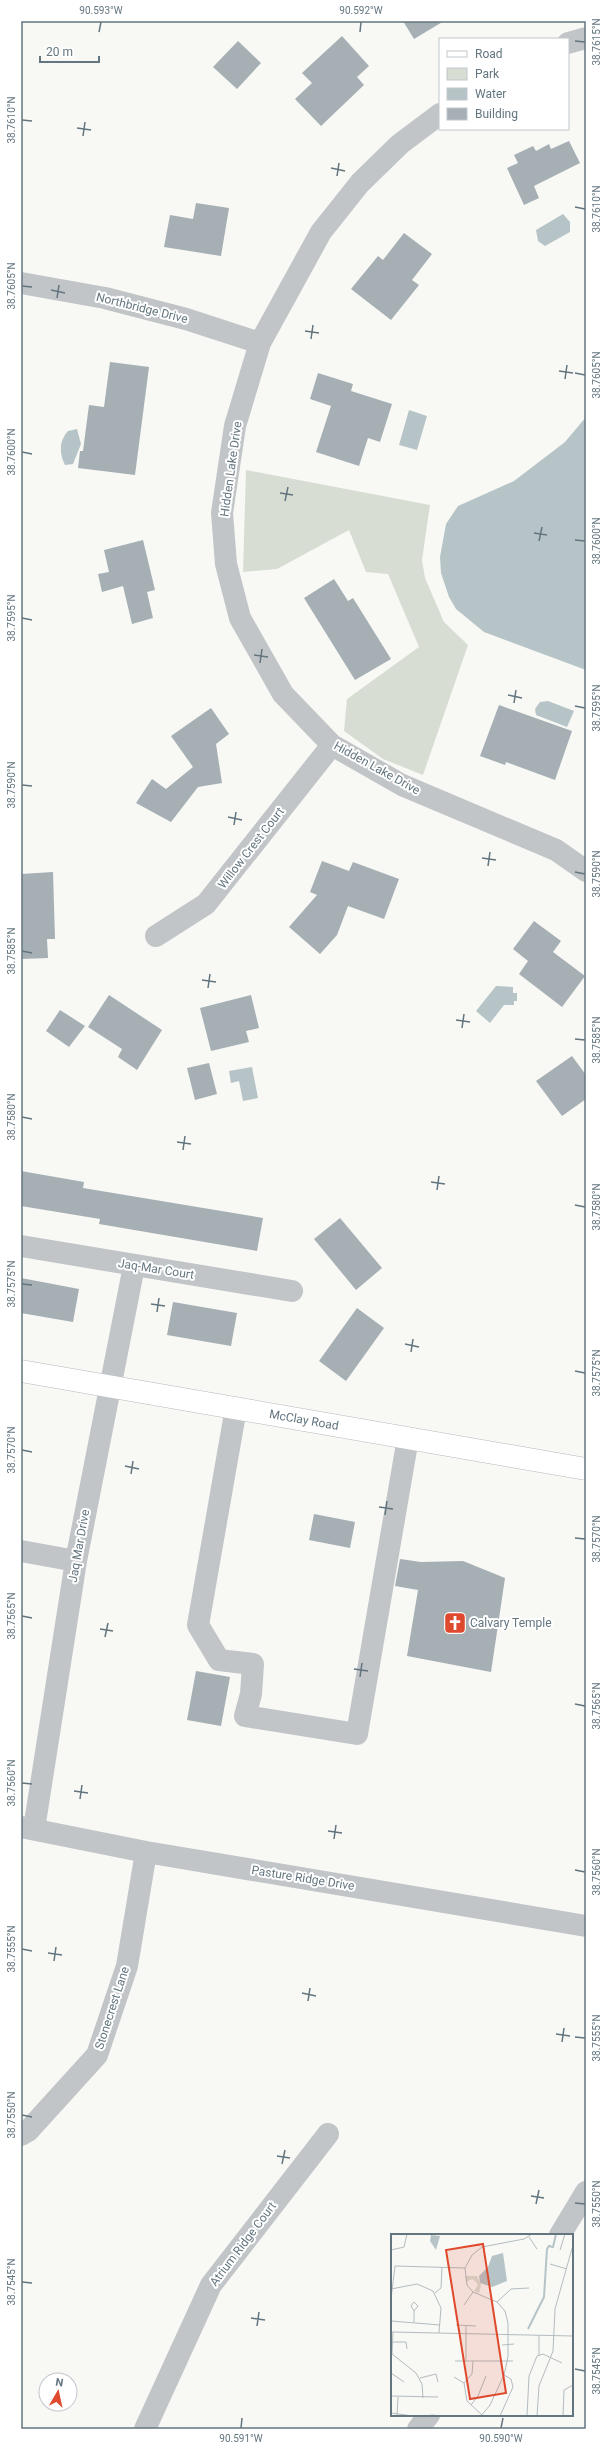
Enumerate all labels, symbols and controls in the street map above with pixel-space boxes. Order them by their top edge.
text: 90.593°W [79,5,123,16]
text: 90.592°W [339,5,383,16]
text: 38.7615°N [591,18,602,66]
scale bar [40,38,99,64]
legend [439,38,569,130]
text: 20 m [46,45,73,59]
text: Road [475,47,503,61]
text: Park [475,67,500,81]
text: Water [475,87,506,101]
text: 38.7610°N [6,96,17,144]
text: Building [475,107,518,121]
text: 38.7610°N [591,185,602,233]
text: 38.7605°N [6,262,17,310]
street label: Northbridge Drive [95,290,189,326]
text: 38.7605°N [591,351,602,399]
street label: Hidden Lake Drive [217,420,245,518]
text: 38.7600°N [6,428,17,476]
text: 38.7600°N [591,517,602,565]
text: 38.7595°N [6,594,17,642]
text: 38.7595°N [591,684,602,732]
street label: Hidden Lake Drive [332,739,422,797]
text: 38.7590°N [6,761,17,809]
street label: Willow Crest Court [215,805,287,891]
text: 38.7590°N [591,850,602,898]
text: 38.7585°N [6,927,17,975]
text: 38.7585°N [591,1016,602,1064]
text: 38.7580°N [6,1093,17,1141]
text: 38.7580°N [591,1183,602,1231]
street label: Jaq-Mar Court [117,1256,195,1282]
text: 38.7575°N [6,1260,17,1308]
text: 38.7575°N [591,1349,602,1397]
street label: McClay Road [268,1407,340,1433]
text: 38.7570°N [6,1426,17,1474]
street label: Jaq Mar Drive [66,1508,92,1584]
text: 38.7570°N [591,1515,602,1563]
text: 38.7565°N [6,1592,17,1640]
church icon: Calvary Temple [442,1610,468,1636]
place label: Calvary Temple [470,1616,552,1630]
text: 38.7565°N [591,1682,602,1730]
text: 38.7560°N [6,1759,17,1807]
text: 38.7560°N [591,1848,602,1896]
street label: Pasture Ridge Drive [250,1863,356,1893]
text: 38.7555°N [6,1925,17,1973]
street label: Stonecrest Lane [92,1965,132,2051]
text: 38.7555°N [591,2014,602,2062]
text: 38.7550°N [6,2091,17,2139]
text: 38.7550°N [591,2180,602,2228]
street label: Atrium Ridge Court [207,2199,279,2289]
inset map [391,2234,573,2416]
text: 38.7545°N [6,2258,17,2306]
text: 38.7545°N [591,2347,602,2395]
north arrow [38,2372,78,2412]
text: N [55,2376,65,2390]
text: 90.591°W [219,2433,263,2444]
text: 90.590°W [479,2433,523,2444]

